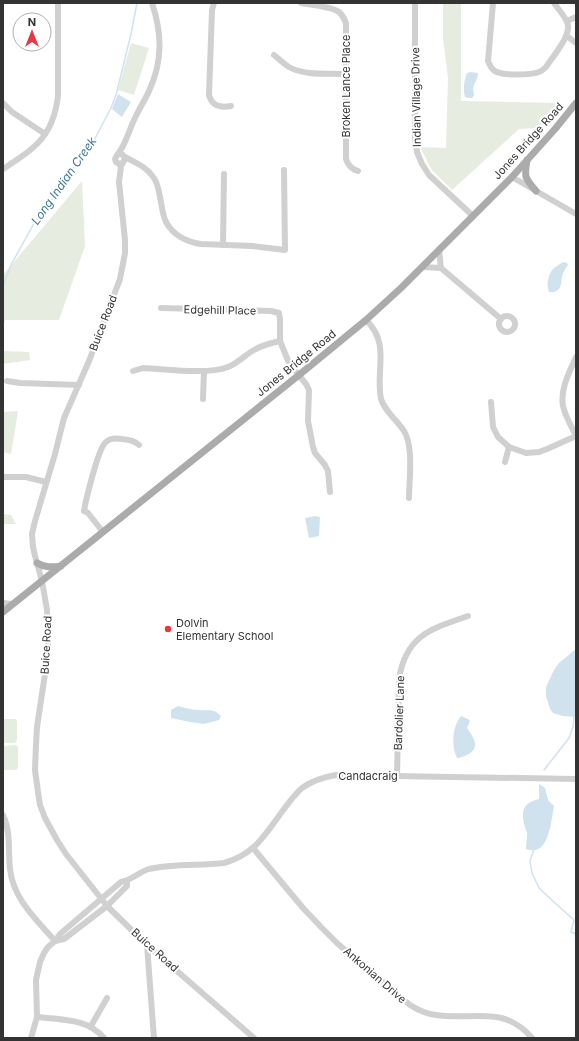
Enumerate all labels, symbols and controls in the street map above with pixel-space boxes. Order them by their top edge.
north arrow [12,12,52,52]
text: N [28,15,36,29]
street label: Broken Lance Place [339,35,353,137]
street label: Indian Village Drive [408,47,424,147]
street label: Jones Bridge Road [490,100,566,182]
water label: Long Indian Creek [28,134,100,228]
street label: Buice Road [86,293,120,353]
street label: Edgehill Place [184,302,256,318]
street label: Jones Bridge Road [253,327,339,399]
street label: Buice Road [37,615,55,675]
place label: Dolvin Elementary School [176,616,273,643]
marker: Dolvin Elementary School [163,624,173,634]
street label: Bardolier Lane [391,675,407,751]
street label: Candacraig [338,769,398,783]
street label: Buice Road [129,925,181,975]
street label: Ankonian Drive [341,944,409,1006]

